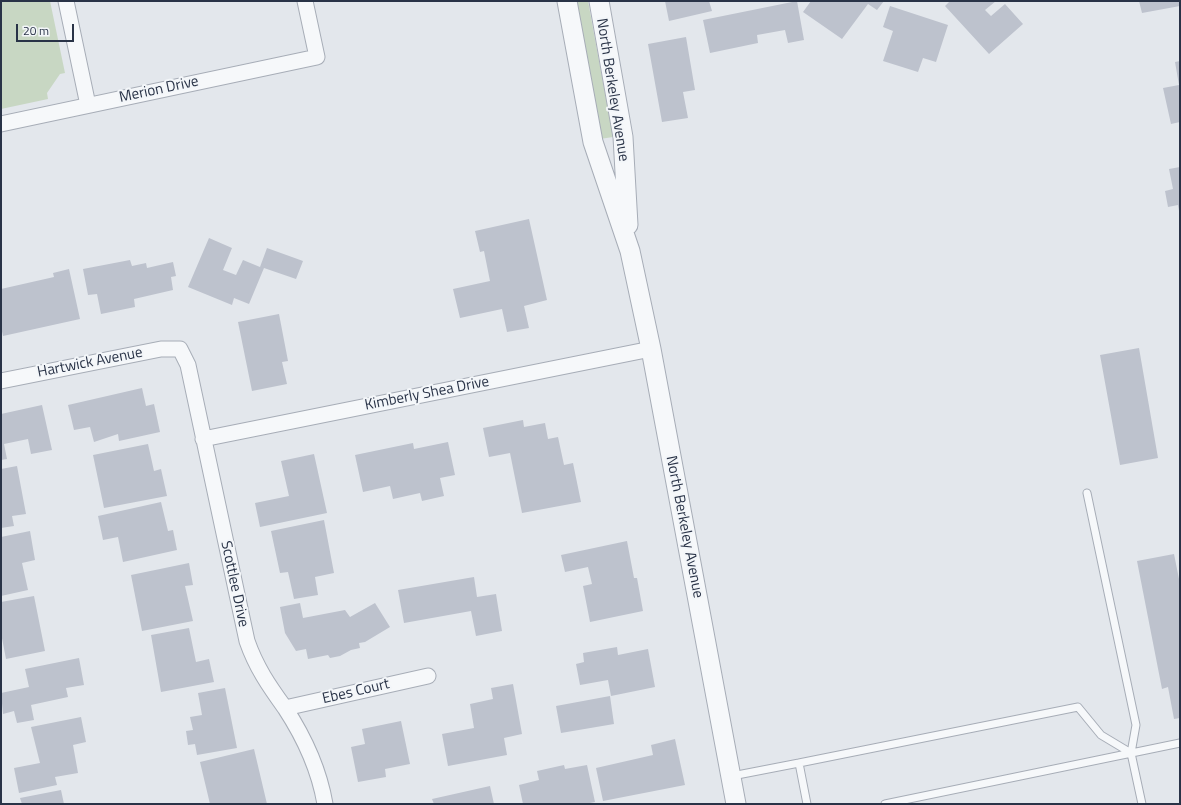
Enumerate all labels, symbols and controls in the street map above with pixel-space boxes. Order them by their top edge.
scale bar [18,16,76,42]
street label: North Berkeley Avenue [592,17,632,163]
text: 20 m [23,21,49,40]
street label: Merion Drive [118,73,200,107]
street label: Hartwick Avenue [36,344,144,382]
street label: Kimberly Shea Drive [363,373,491,415]
street label: North Berkeley Avenue [661,454,707,600]
street label: Scottlee Drive [216,539,252,629]
street label: Ebes Court [321,676,391,708]

